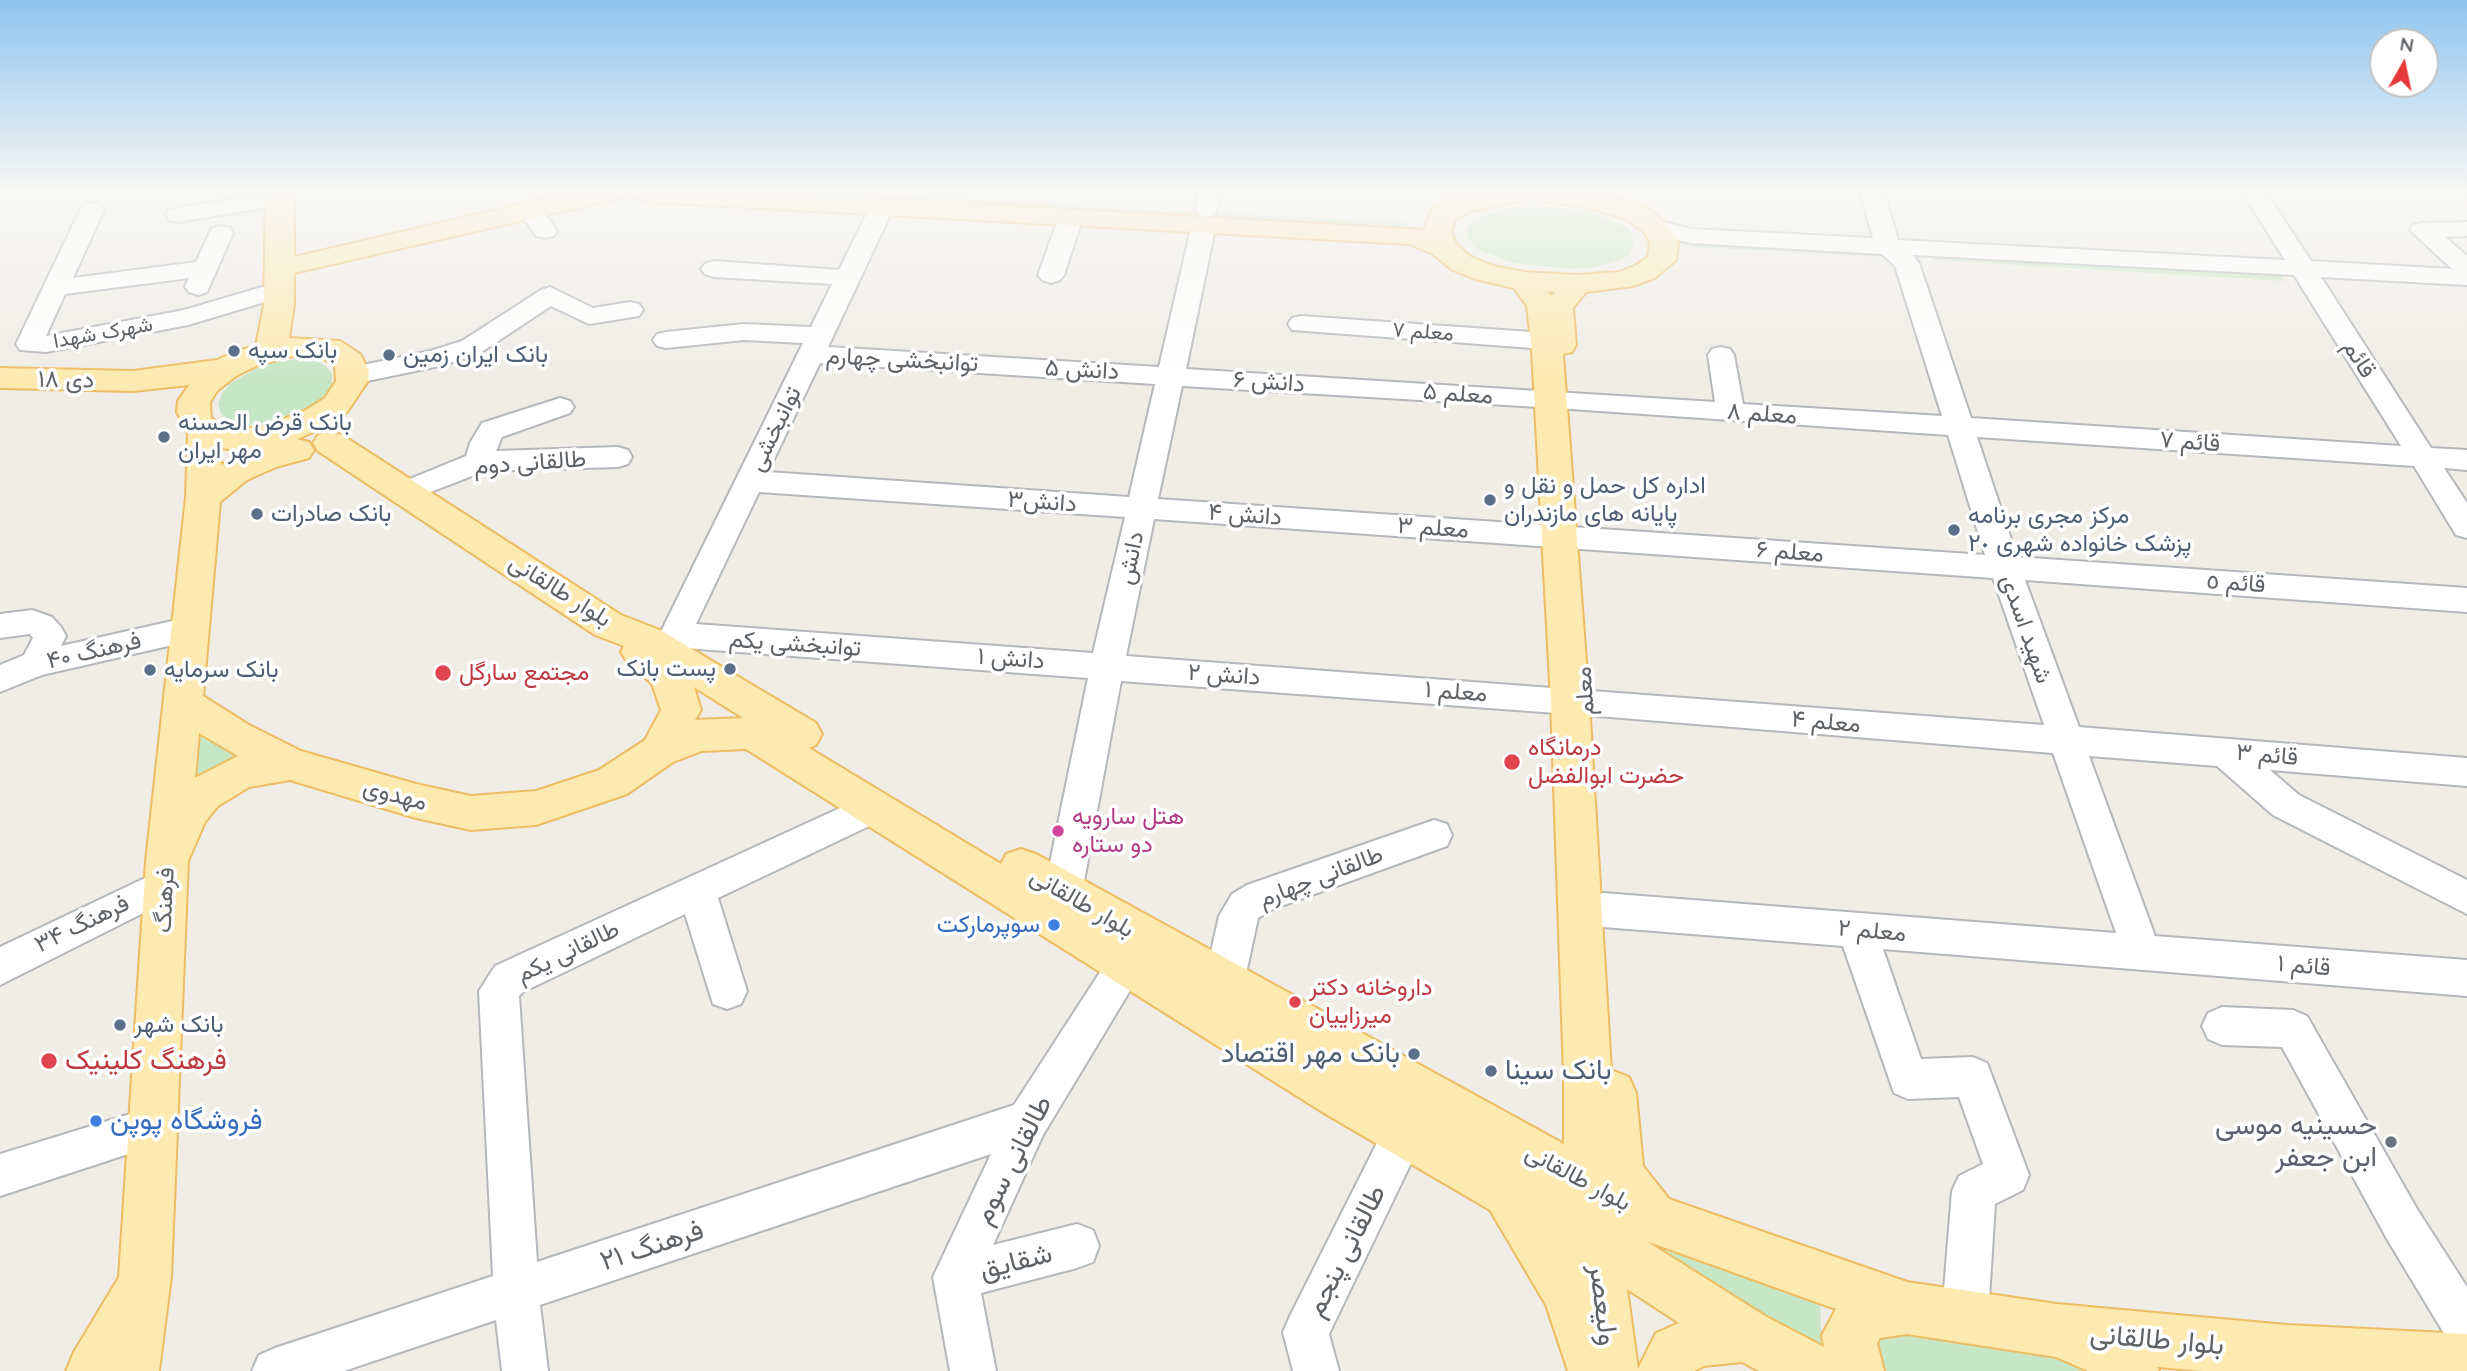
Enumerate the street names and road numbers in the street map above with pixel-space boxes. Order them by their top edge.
street label: شهرک شهدا [51,312,155,354]
street label: معلم ٧ [1392,317,1454,347]
street label: قائم [2336,334,2382,384]
street label: توانبخشی چهارم [825,342,979,378]
street label: دانش ۵ [1044,354,1120,386]
street label: ۱۸ دی [38,365,94,395]
street label: دانش ۶ [1232,365,1306,399]
street label: معلم ۵ [1422,377,1494,411]
street label: توانبخشی [742,382,808,476]
street label: معلم ۸ [1726,397,1798,431]
street label: قائم ٧ [2159,426,2221,458]
street label: طالقانی دوم [473,445,587,481]
street label: دانش٣ [1006,485,1078,519]
street label: دانش ۴ [1207,498,1283,532]
street label: معلم ۳ [1396,511,1470,545]
street label: دانش [1111,529,1151,587]
street label: معلم ۶ [1755,535,1825,569]
street label: بلوار طالقانی [504,548,616,634]
street label: قائم ٥ [2206,567,2266,599]
street label: شهید اسدی [1994,571,2058,687]
street label: توانبخشی یکم [728,625,862,663]
street label: فرهنگ ۴۰ [44,626,144,676]
street label: دانش ١ [977,642,1045,676]
street label: دانش ٢ [1187,658,1261,692]
street label: معلم [1569,665,1601,717]
street label: معلم ١ [1424,675,1488,709]
street label: معلم ۴ [1790,705,1862,739]
street label: قائم ٣ [2235,738,2299,772]
street label: مهدوی [360,773,430,817]
street label: طالقانی چهارم [1255,840,1387,914]
street label: بلوار طالقانی [1025,862,1139,944]
street label: فرهنگ [149,866,181,934]
street label: فرهنگ ۳۴ [30,889,134,959]
street label: معلم ٢ [1837,914,1907,948]
street label: طالقانی یکم [512,915,624,989]
street label: قائم ١ [2276,949,2332,983]
street label: طالقانی سوم [966,1090,1060,1230]
street label: بلوار طالقانی [1520,1138,1636,1218]
street label: طالقانی پنجم [1298,1179,1394,1323]
street label: فرهنگ ۲۱ [596,1213,708,1279]
street label: شقایق [976,1237,1056,1287]
street label: ولیعصر [1581,1262,1625,1348]
street label: بلوار طالقانی [2089,1317,2225,1363]

